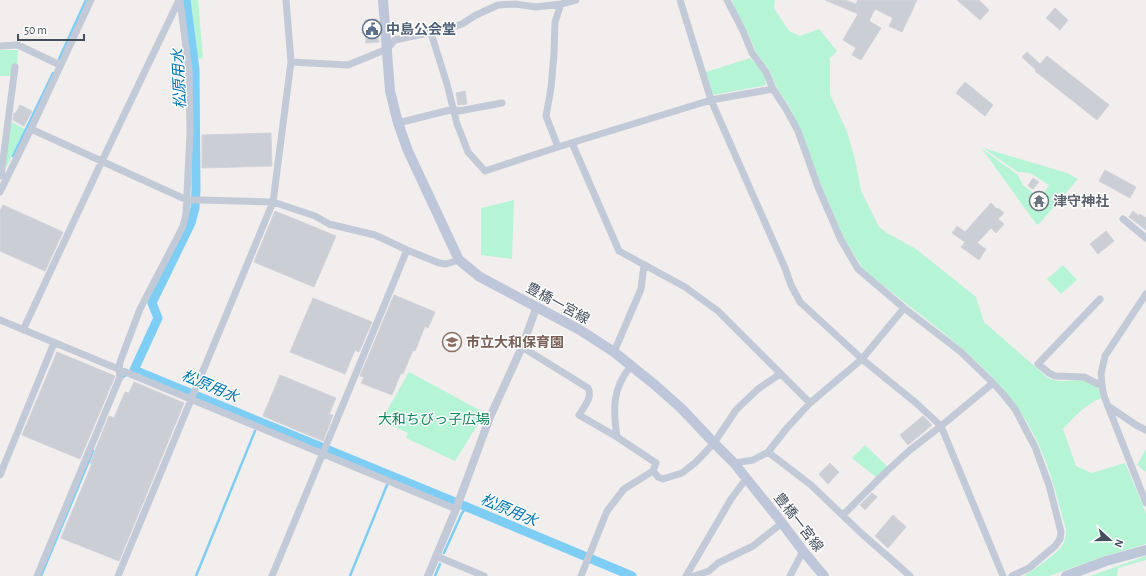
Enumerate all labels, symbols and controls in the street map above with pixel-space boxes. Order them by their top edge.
scale bar [18,16,84,42]
public building icon: 中島公会堂 [361,18,383,40]
place label: 中島公会堂 [386,22,456,37]
text: 50 m [24,24,47,36]
water label: 松原用水 [169,47,189,109]
temple icon: 津守神社 [1028,190,1050,212]
place label: 津守神社 [1053,193,1109,209]
street label: 豊橋一宮線 [524,280,592,327]
school or university icon: 市立大和保育園 [441,331,463,353]
place label: 市立大和保育園 [466,335,564,350]
water label: 松原用水 [179,367,243,406]
park label: 大和ちびっ子広場 [378,412,490,427]
street label: 豊橋一宮線 [771,490,826,555]
water label: 松原用水 [478,491,542,530]
north arrow [1090,520,1130,560]
text: N [1112,538,1125,549]

